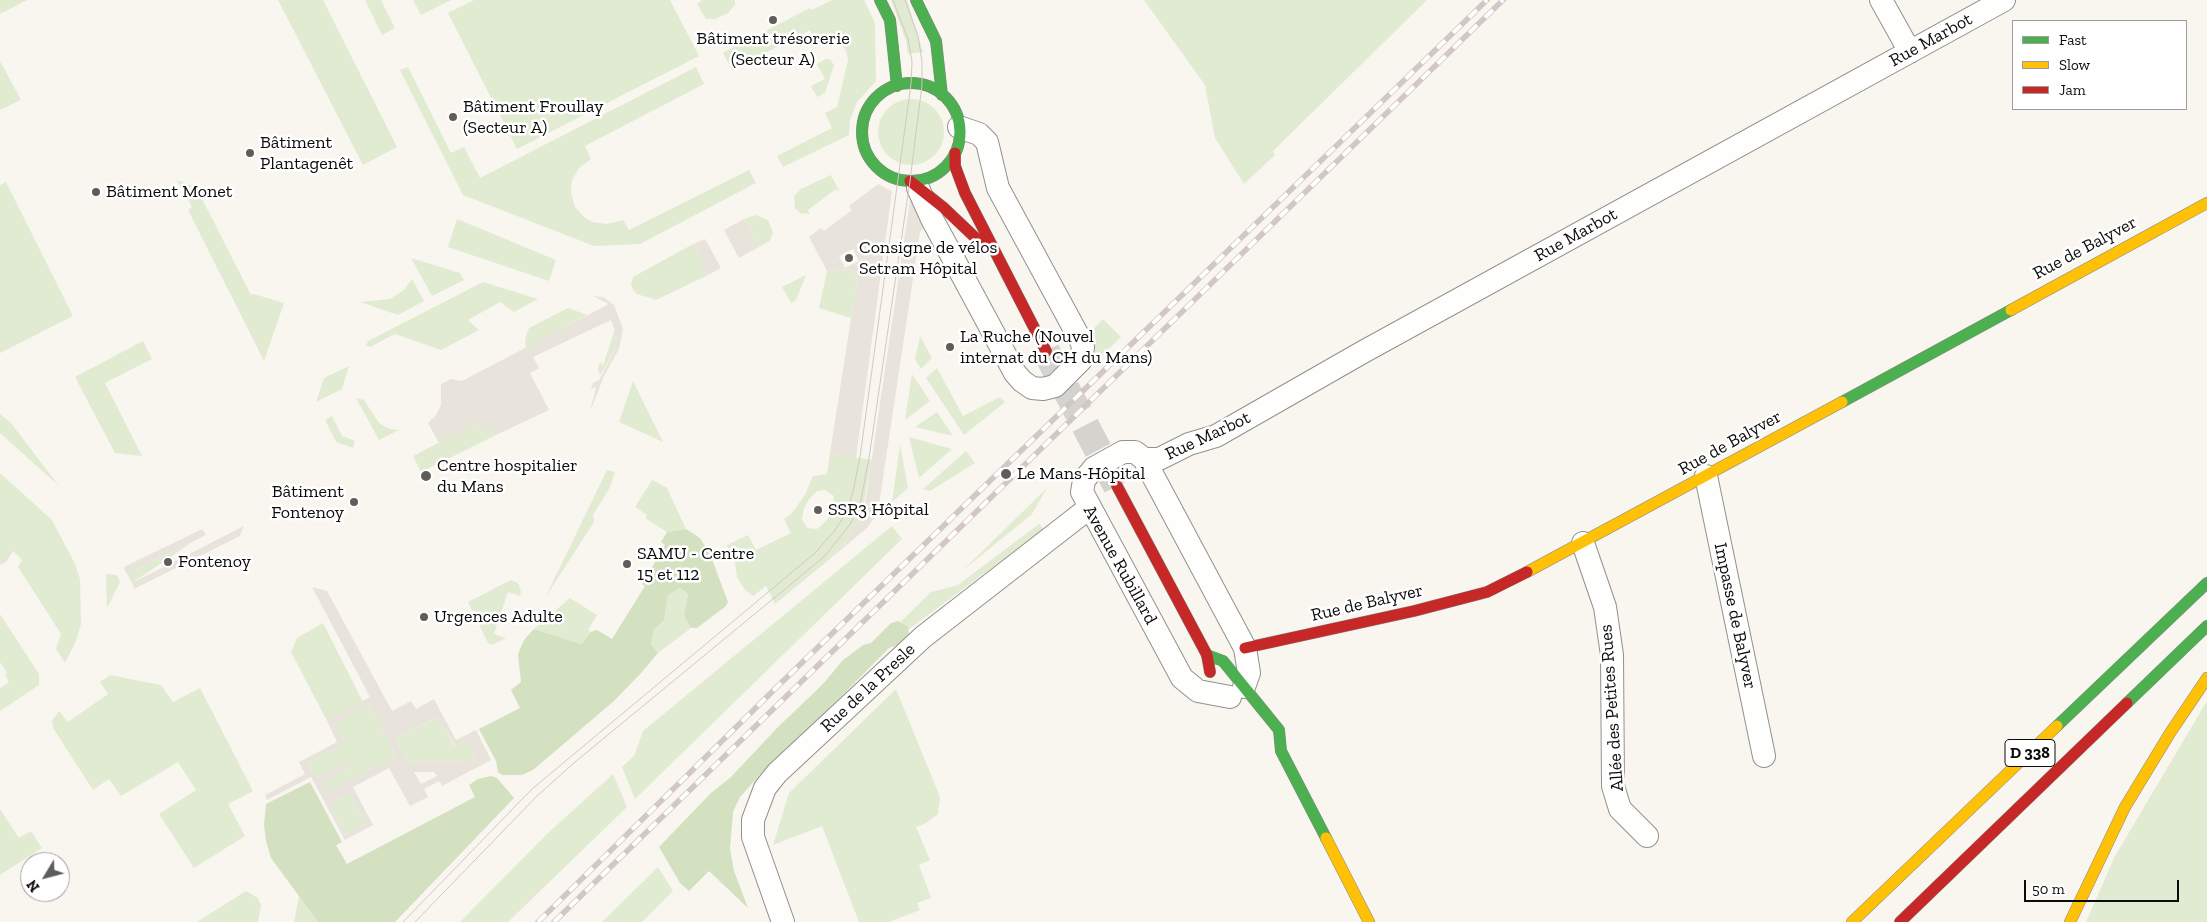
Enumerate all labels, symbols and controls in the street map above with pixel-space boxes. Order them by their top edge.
street label: Rue Marbot [1886,8,1976,72]
marker: Bâtiment trésorerie (Secteur A) [767,14,779,26]
legend [2012,20,2187,110]
place label: Bâtiment trésorerie (Secteur A) [696,28,850,70]
text: Fast [2059,31,2087,49]
text: Slow [2059,56,2090,74]
text: Jam [2059,81,2086,99]
place label: Bâtiment Froullay (Secteur A) [463,96,603,138]
marker: Bâtiment Froullay (Secteur A) [447,111,459,123]
place label: Bâtiment Plantagenêt [260,132,353,174]
marker: Bâtiment Plantagenêt [244,147,256,159]
place label: Bâtiment Monet [106,181,233,203]
marker: Bâtiment Monet [90,186,102,198]
street label: Rue Marbot [1531,203,1621,267]
street label: Rue de Balyver [2029,212,2141,284]
place label: Consigne de vélos Setram Hôpital [859,237,997,280]
marker: Consigne de vélos Setram Hôpital [843,252,855,264]
place label: La Ruche (Nouvel internat du CH du Mans) [960,326,1152,368]
marker: La Ruche (Nouvel internat du CH du Mans) [944,341,956,353]
street label: Rue de Balyver [1675,406,1785,480]
street label: Rue Marbot [1162,407,1254,465]
place label: Centre hospitalier du Mans [437,455,578,498]
place label: Le Mans-Hôpital [1017,463,1145,485]
marker: Le Mans-Hôpital [999,467,1013,481]
marker: Centre hospitalier du Mans [419,469,433,483]
place label: Bâtiment Fontenoy [271,481,344,524]
marker: Bâtiment Fontenoy [348,496,360,508]
place label: SSR3 Hôpital [828,499,929,521]
street label: Avenue Rubillard [1078,502,1162,628]
marker: SSR3 Hôpital [812,504,824,516]
street label: Impasse de Balyver [1709,541,1761,691]
place label: SAMU - Centre 15 et 112 [637,543,754,586]
place label: Fontenoy [178,551,251,573]
marker: Fontenoy [162,556,174,568]
marker: SAMU - Centre 15 et 112 [621,558,633,570]
street label: Rue de Balyver [1309,580,1425,626]
place label: Urgences Adulte [434,606,563,628]
marker: Urgences Adulte [418,611,430,623]
street label: Allée des Petites Rues [1595,624,1629,792]
street label: Rue de la Presle [816,639,920,737]
road number: D 338 [2005,740,2055,766]
north arrow [20,852,70,902]
scale bar [2027,870,2182,902]
text: N [23,876,43,895]
text: 50 m [2032,880,2065,898]

